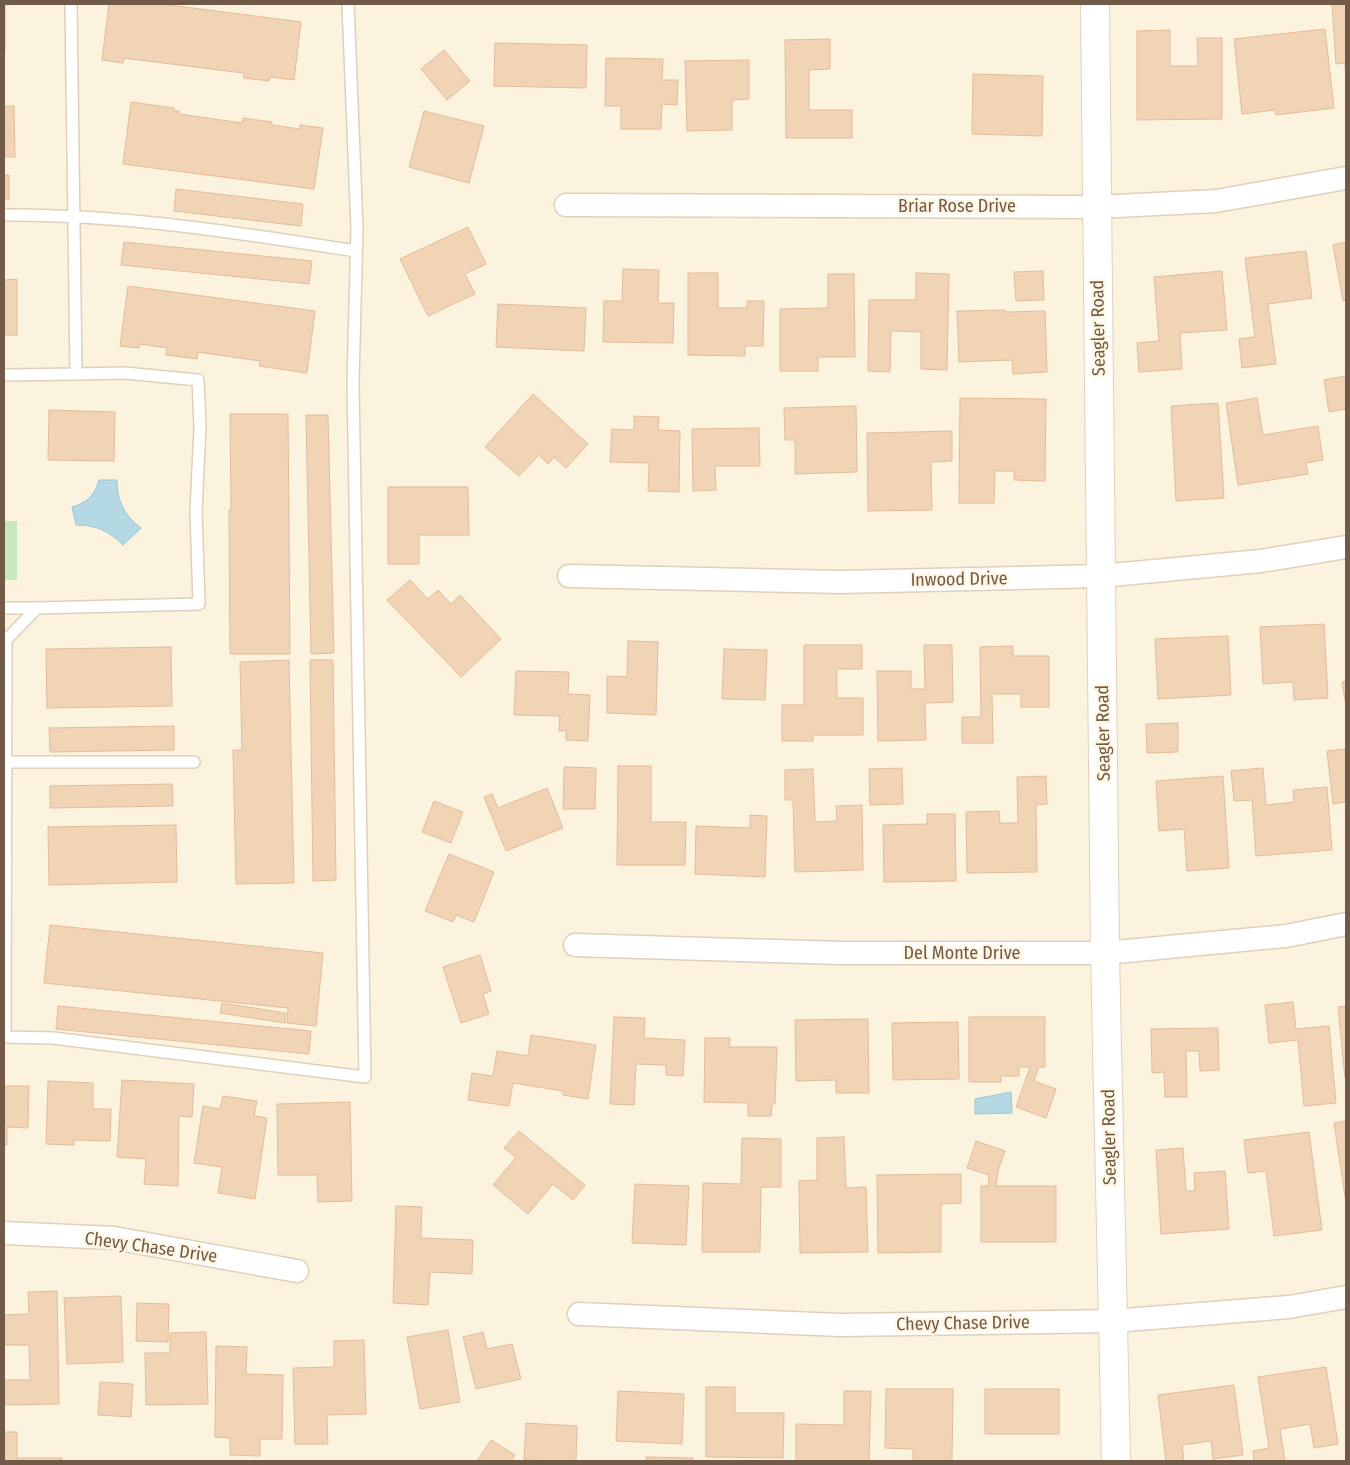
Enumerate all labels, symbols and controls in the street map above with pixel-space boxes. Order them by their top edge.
street label: Briar Rose Drive [898,195,1016,217]
street label: Seagler Road [1086,280,1110,376]
street label: Inwood Drive [910,567,1008,591]
street label: Seagler Road [1091,685,1115,781]
street label: Del Monte Drive [904,942,1021,964]
street label: Seagler Road [1097,1089,1121,1185]
street label: Chevy Chase Drive [83,1227,219,1267]
street label: Chevy Chase Drive [896,1311,1030,1335]

